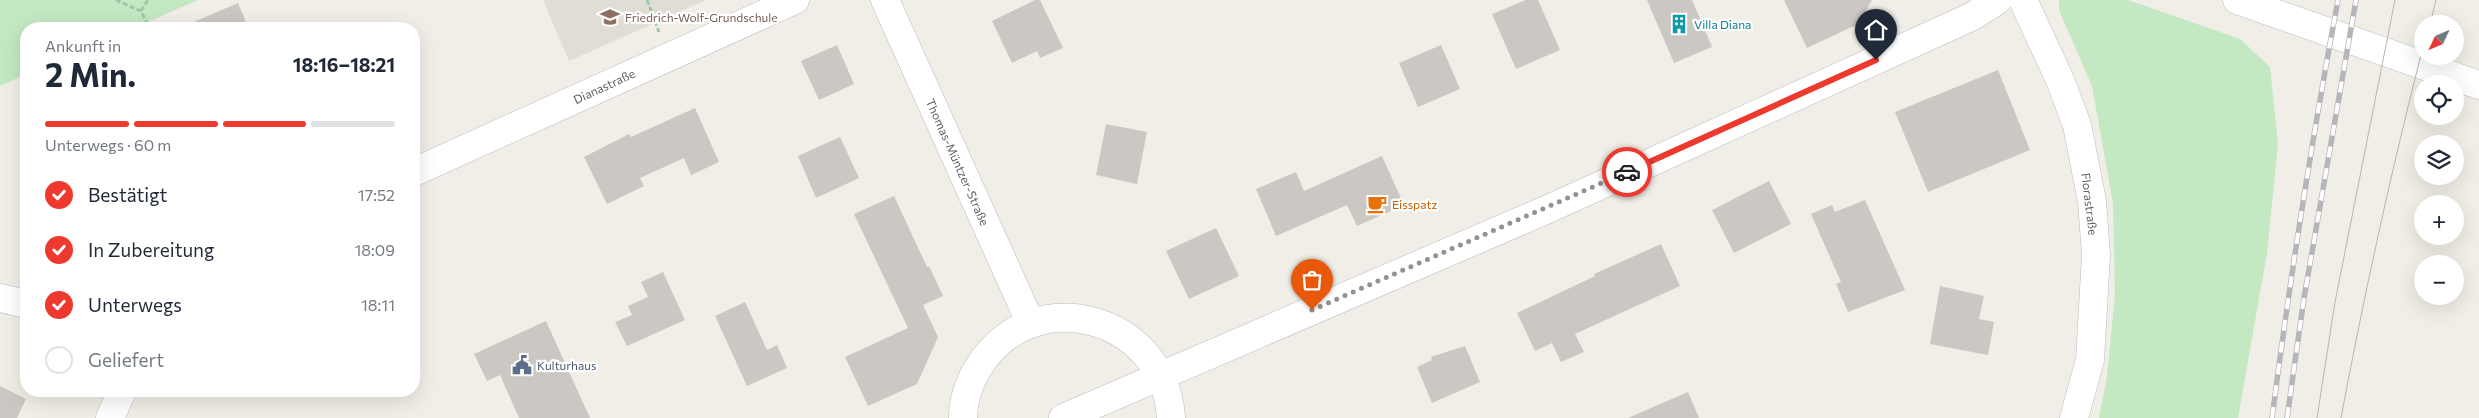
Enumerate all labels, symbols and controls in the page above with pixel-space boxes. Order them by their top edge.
school or university icon: Friedrich-Wolf-Grundschule [599,6,621,28]
pin [1855,9,1897,60]
place label: Friedrich-Wolf-Grundschule [625,10,778,24]
building icon: Villa Diana [1668,13,1690,35]
north arrow [2414,15,2464,65]
map controls [2414,15,2464,305]
icon: home [1862,16,1890,44]
place label: Villa Diana [1694,17,1751,31]
text: Ankunft in [45,36,121,55]
text: 18:16–18:21 [293,53,395,76]
text: 2 Min. [45,54,136,94]
street label: Dianastraße [571,66,637,106]
button: locate [2414,75,2464,125]
street label: Thomas-Müntzer-Straße [924,96,992,228]
text: Unterwegs · 60 m [45,135,171,154]
button: layers [2414,135,2464,185]
courier [1602,147,1652,197]
icon: car [1613,158,1641,186]
street label: Florastraße [2079,172,2101,236]
icon: check [45,181,73,209]
text: Bestätigt [88,183,167,206]
text: 17:52 [358,185,395,204]
cafe icon: Eisspatz [1366,193,1388,215]
button: + [2414,195,2464,245]
place label: Eisspatz [1392,197,1437,211]
icon: check [45,236,73,264]
text: In Zubereitung [88,238,214,261]
text: 18:09 [355,240,395,259]
button: − [2414,255,2464,305]
pin [1291,259,1333,310]
icon: bag [1298,266,1326,294]
icon: check [45,291,73,319]
text: Unterwegs [88,293,182,316]
text: 18:11 [361,295,395,314]
text: Geliefert [88,348,164,371]
public building icon: Kulturhaus [511,354,533,376]
place label: Kulturhaus [537,358,596,372]

